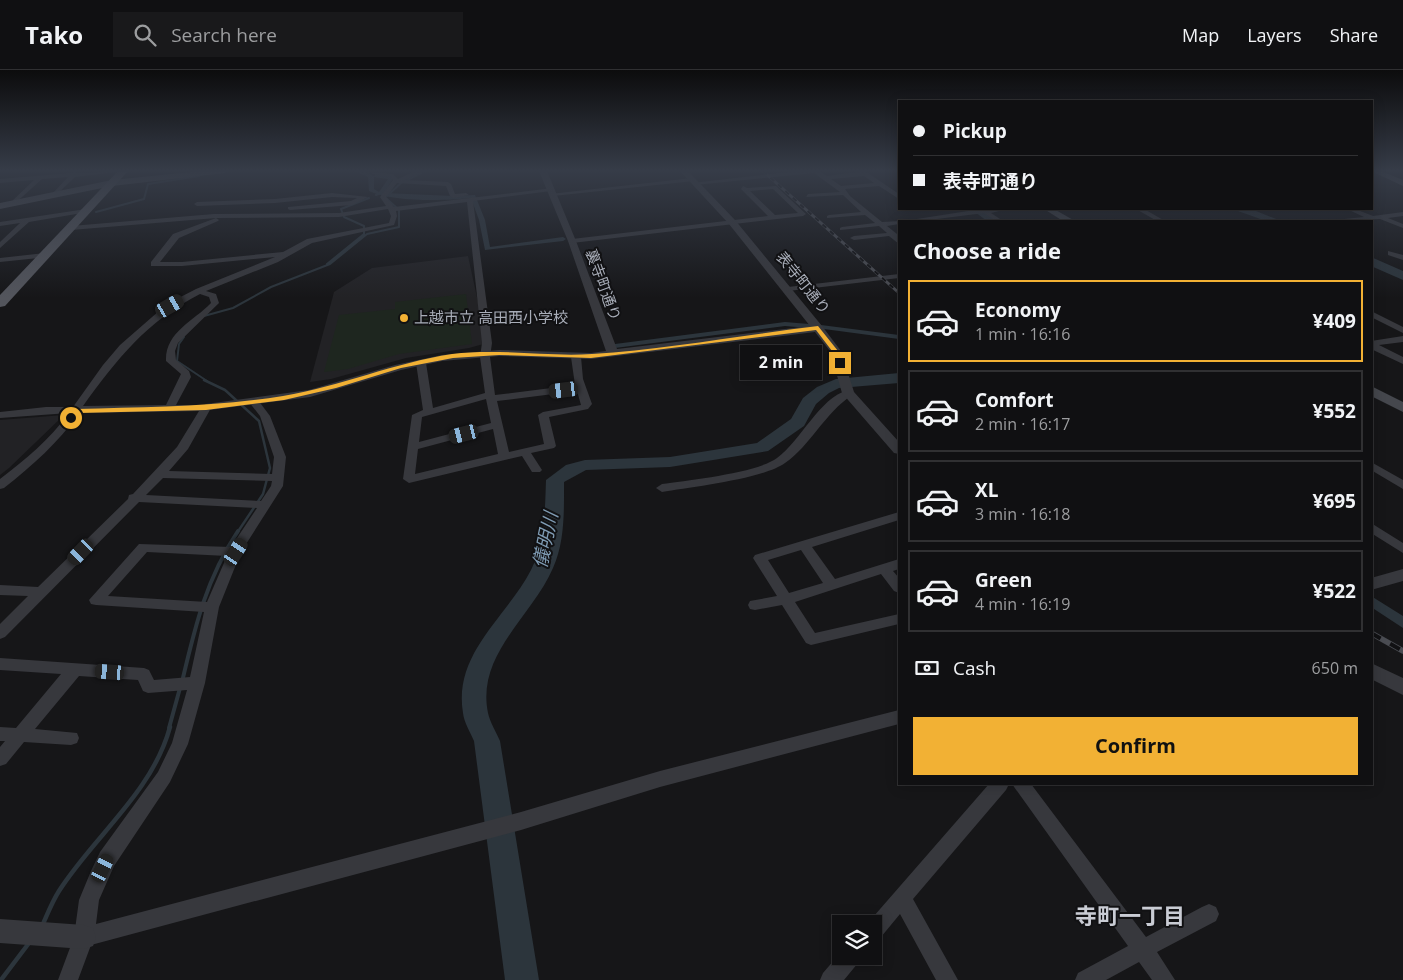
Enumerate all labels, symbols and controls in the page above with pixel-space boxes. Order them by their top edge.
search box [113,12,463,57]
text: Tako [25,18,83,51]
icon: search [131,21,159,49]
text: Search here [171,22,277,48]
text: Map [1182,23,1219,47]
text: Layers [1247,23,1302,47]
text: Share [1330,23,1378,47]
text: Pickup [943,118,1007,144]
text: 表寺町通り [943,168,1038,194]
text: Choose a ride [913,235,1061,265]
street label: 裏寺町通り [582,246,626,323]
street label: 表寺町通り [772,247,835,318]
car [153,292,186,320]
text: Economy [975,297,1061,323]
icon: car [915,299,960,344]
place label: 上越市立 高田西小学校 [414,307,568,327]
text: ¥409 [1313,308,1356,334]
marker: 上越市立 高田西小学校 [398,312,410,324]
text: 1 min · 16:16 [975,323,1070,345]
callout: 2 min [740,346,822,380]
text: 2 min [759,351,803,373]
route end [829,352,851,374]
car [548,381,579,399]
text: Comfort [975,387,1054,413]
icon: car [915,389,960,434]
text: ¥552 [1313,398,1356,424]
route start [60,407,82,429]
text: 2 min · 16:17 [975,413,1070,435]
car [447,423,480,445]
text: XL [975,477,998,503]
icon: car [915,479,960,524]
text: ¥695 [1313,488,1356,514]
text: 3 min · 16:18 [975,503,1070,525]
water label: 儀明川 [526,507,564,571]
car [221,535,250,569]
car [65,536,96,568]
text: Green [975,567,1032,593]
icon: car [915,569,960,614]
text: ¥522 [1313,578,1356,604]
text: 4 min · 16:19 [975,593,1070,615]
icon: cash [913,654,941,682]
text: Cash [953,655,996,681]
text: 650 m [1312,657,1358,679]
car [94,663,125,681]
button: Confirm [913,717,1358,775]
car [89,851,116,885]
district label: 寺町一丁目 [1075,900,1185,930]
map controls [832,915,882,965]
button: layers [832,915,882,965]

